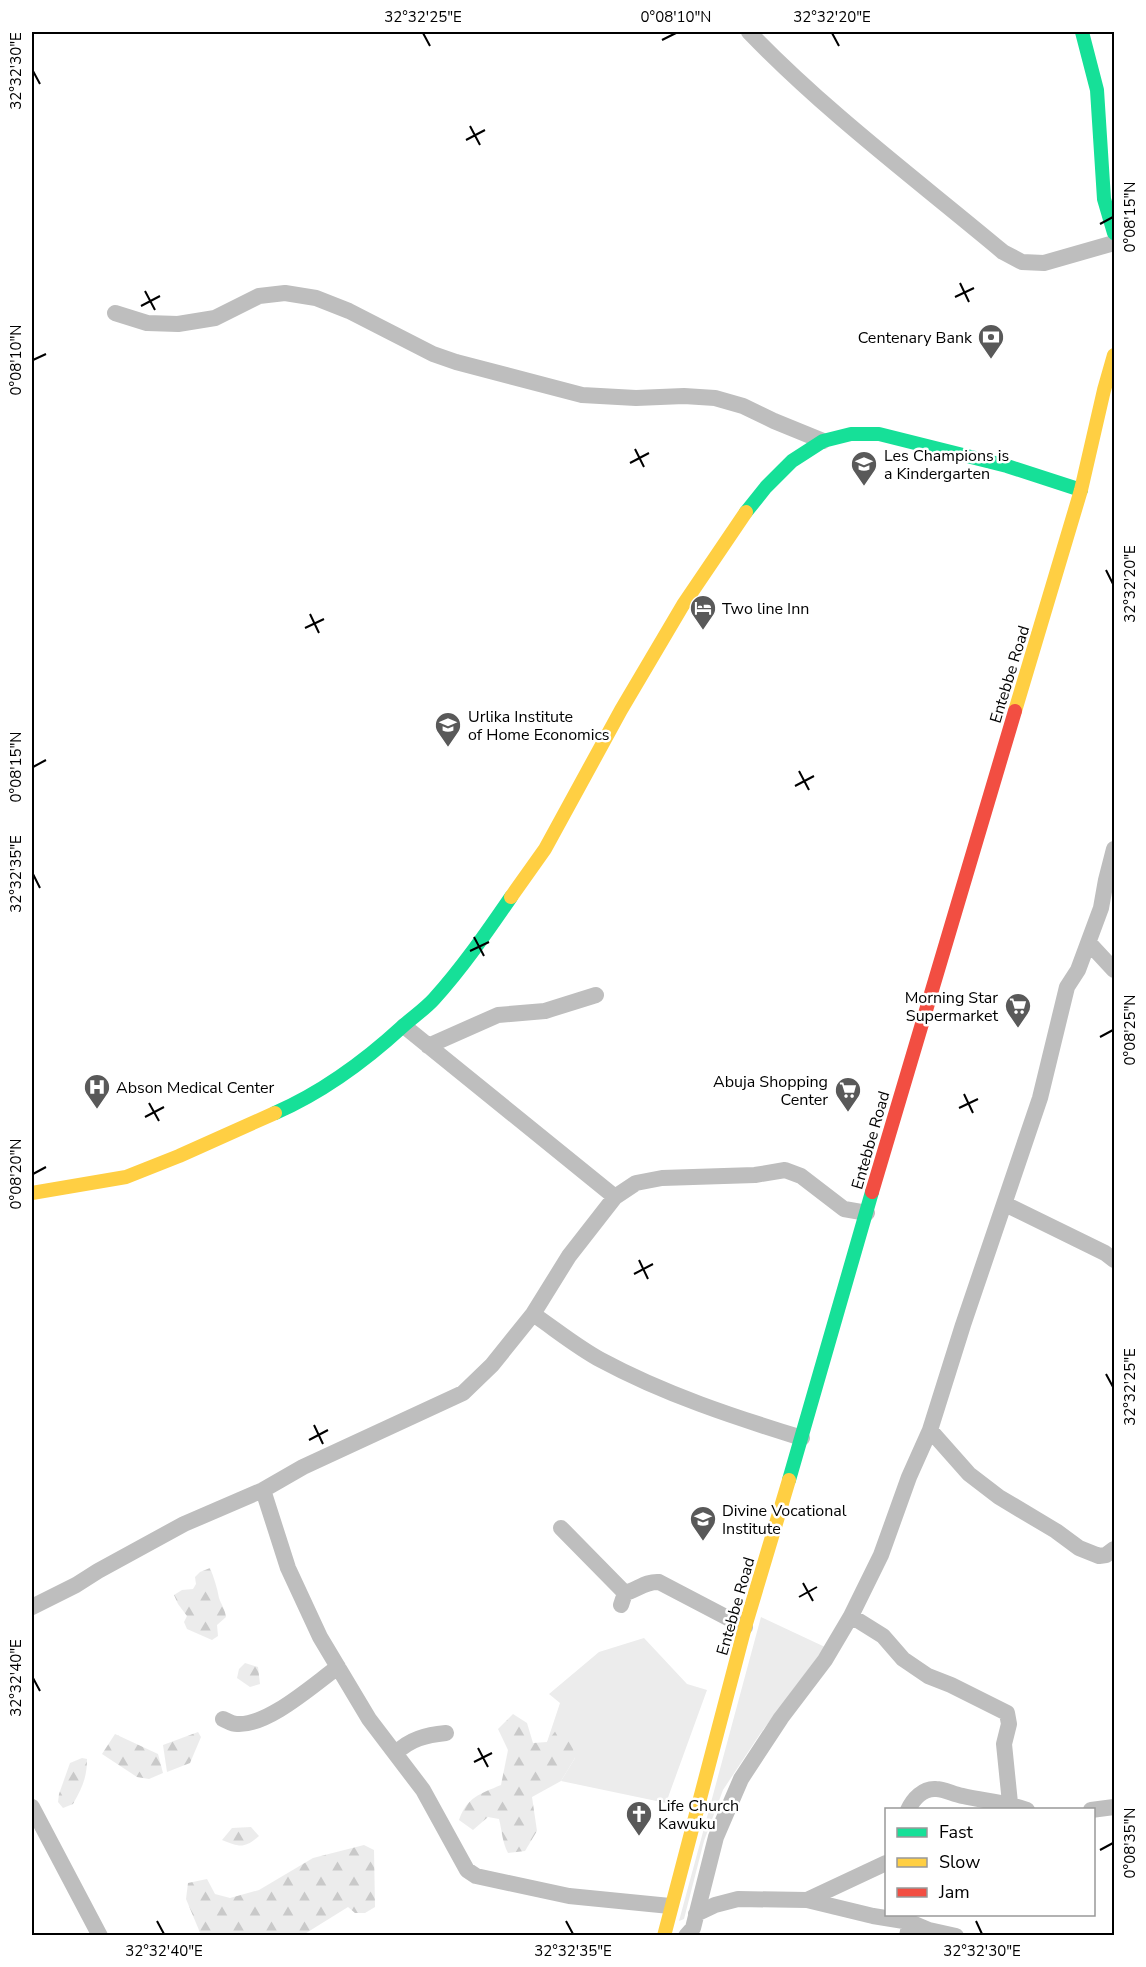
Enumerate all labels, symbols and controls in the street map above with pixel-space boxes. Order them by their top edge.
text: 32°32'25"E [384,7,462,27]
text: 0°08'10"N [641,7,711,27]
text: 32°32'20"E [793,7,871,27]
text: 32°32'30"E [6,32,26,110]
text: 0°08'15"N [1120,182,1140,252]
bank icon: Centenary Bank [976,322,1006,360]
text: 0°08'10"N [6,325,26,395]
place label: Centenary Bank [858,327,973,349]
place label: Les Champions is a Kindergarten [884,445,1009,485]
school or university icon: Les Champions is a Kindergarten [849,449,879,487]
text: 32°32'20"E [1120,545,1140,623]
hotel icon: Two line Inn [688,593,718,631]
place label: Two line Inn [722,598,809,620]
street label: Entebbe Road [985,623,1035,726]
place label: Urlika Institute of Home Economics [468,706,610,746]
school or university icon: Urlika Institute of Home Economics [433,710,463,748]
text: 0°08'15"N [6,732,26,802]
text: 32°32'35"E [6,835,26,913]
place label: Morning Star Supermarket [905,987,998,1027]
supermarket icon: Morning Star Supermarket [1003,991,1033,1029]
text: 0°08'25"N [1120,995,1140,1065]
place label: Abuja Shopping Center [713,1071,828,1111]
hospital icon: Abson Medical Center [82,1072,112,1110]
supermarket icon: Abuja Shopping Center [833,1075,863,1113]
place label: Abson Medical Center [116,1077,275,1099]
street label: Entebbe Road [846,1089,895,1192]
text: 0°08'20"N [6,1139,26,1209]
text: 32°32'25"E [1120,1348,1140,1426]
place label: Divine Vocational Institute [722,1500,847,1540]
school or university icon: Divine Vocational Institute [688,1504,718,1542]
street label: Entebbe Road [711,1555,760,1658]
text: 32°32'40"E [6,1639,26,1717]
place label: Life Church Kawuku [658,1795,739,1835]
church icon: Life Church Kawuku [624,1799,654,1837]
legend [885,1808,1095,1916]
text: 0°08'35"N [1120,1808,1140,1878]
text: Fast [939,1820,974,1844]
text: Slow [939,1850,980,1874]
text: Jam [938,1880,970,1904]
text: 32°32'40"E [125,1941,203,1961]
text: 32°32'35"E [534,1941,612,1961]
text: 32°32'30"E [943,1941,1021,1961]

